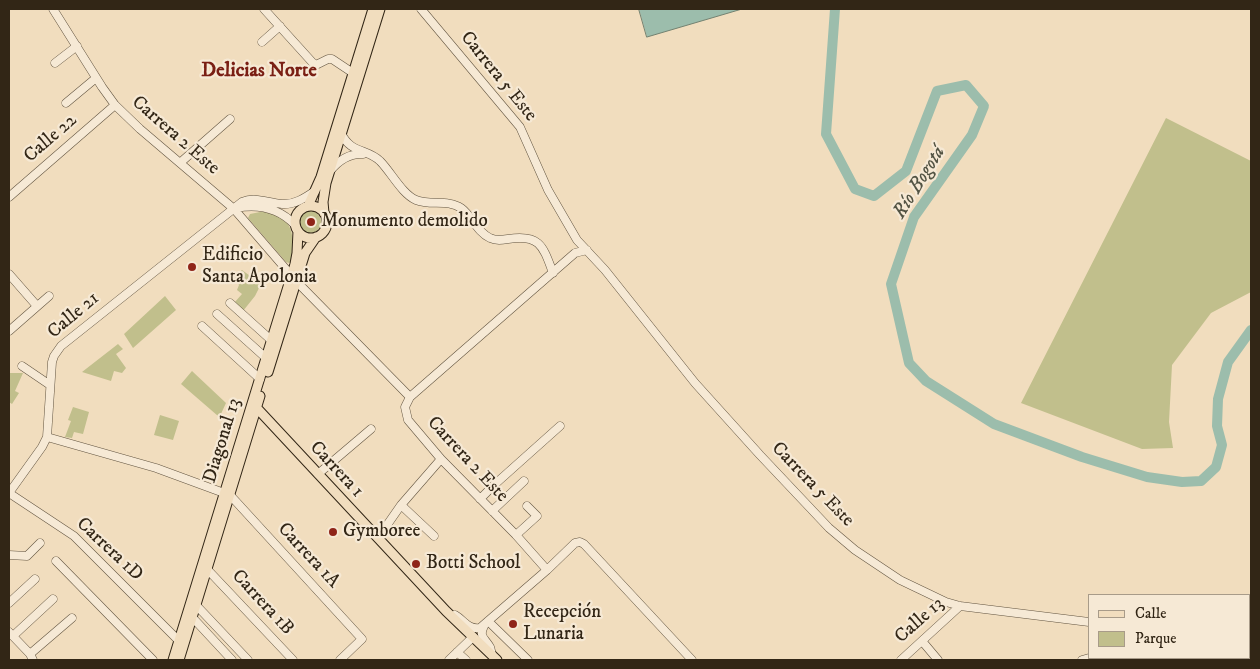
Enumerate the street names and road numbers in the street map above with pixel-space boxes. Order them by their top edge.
street label: Carrera 5 Este [455,27,541,127]
street label: Carrera 2 Este [126,92,224,180]
street label: Calle 22 [20,110,82,168]
street label: Calle 21 [44,288,104,344]
street label: Diagonal 13 [199,396,247,486]
street label: Carrera 2 Este [421,412,513,508]
street label: Carrera 1 [304,437,368,503]
street label: Carrera 5 Este [766,438,858,532]
street label: Carrera 1D [71,513,147,587]
street label: Carrera 1A [272,519,344,593]
street label: Carrera 1B [226,566,298,640]
street label: Calle 13 [891,593,949,649]

